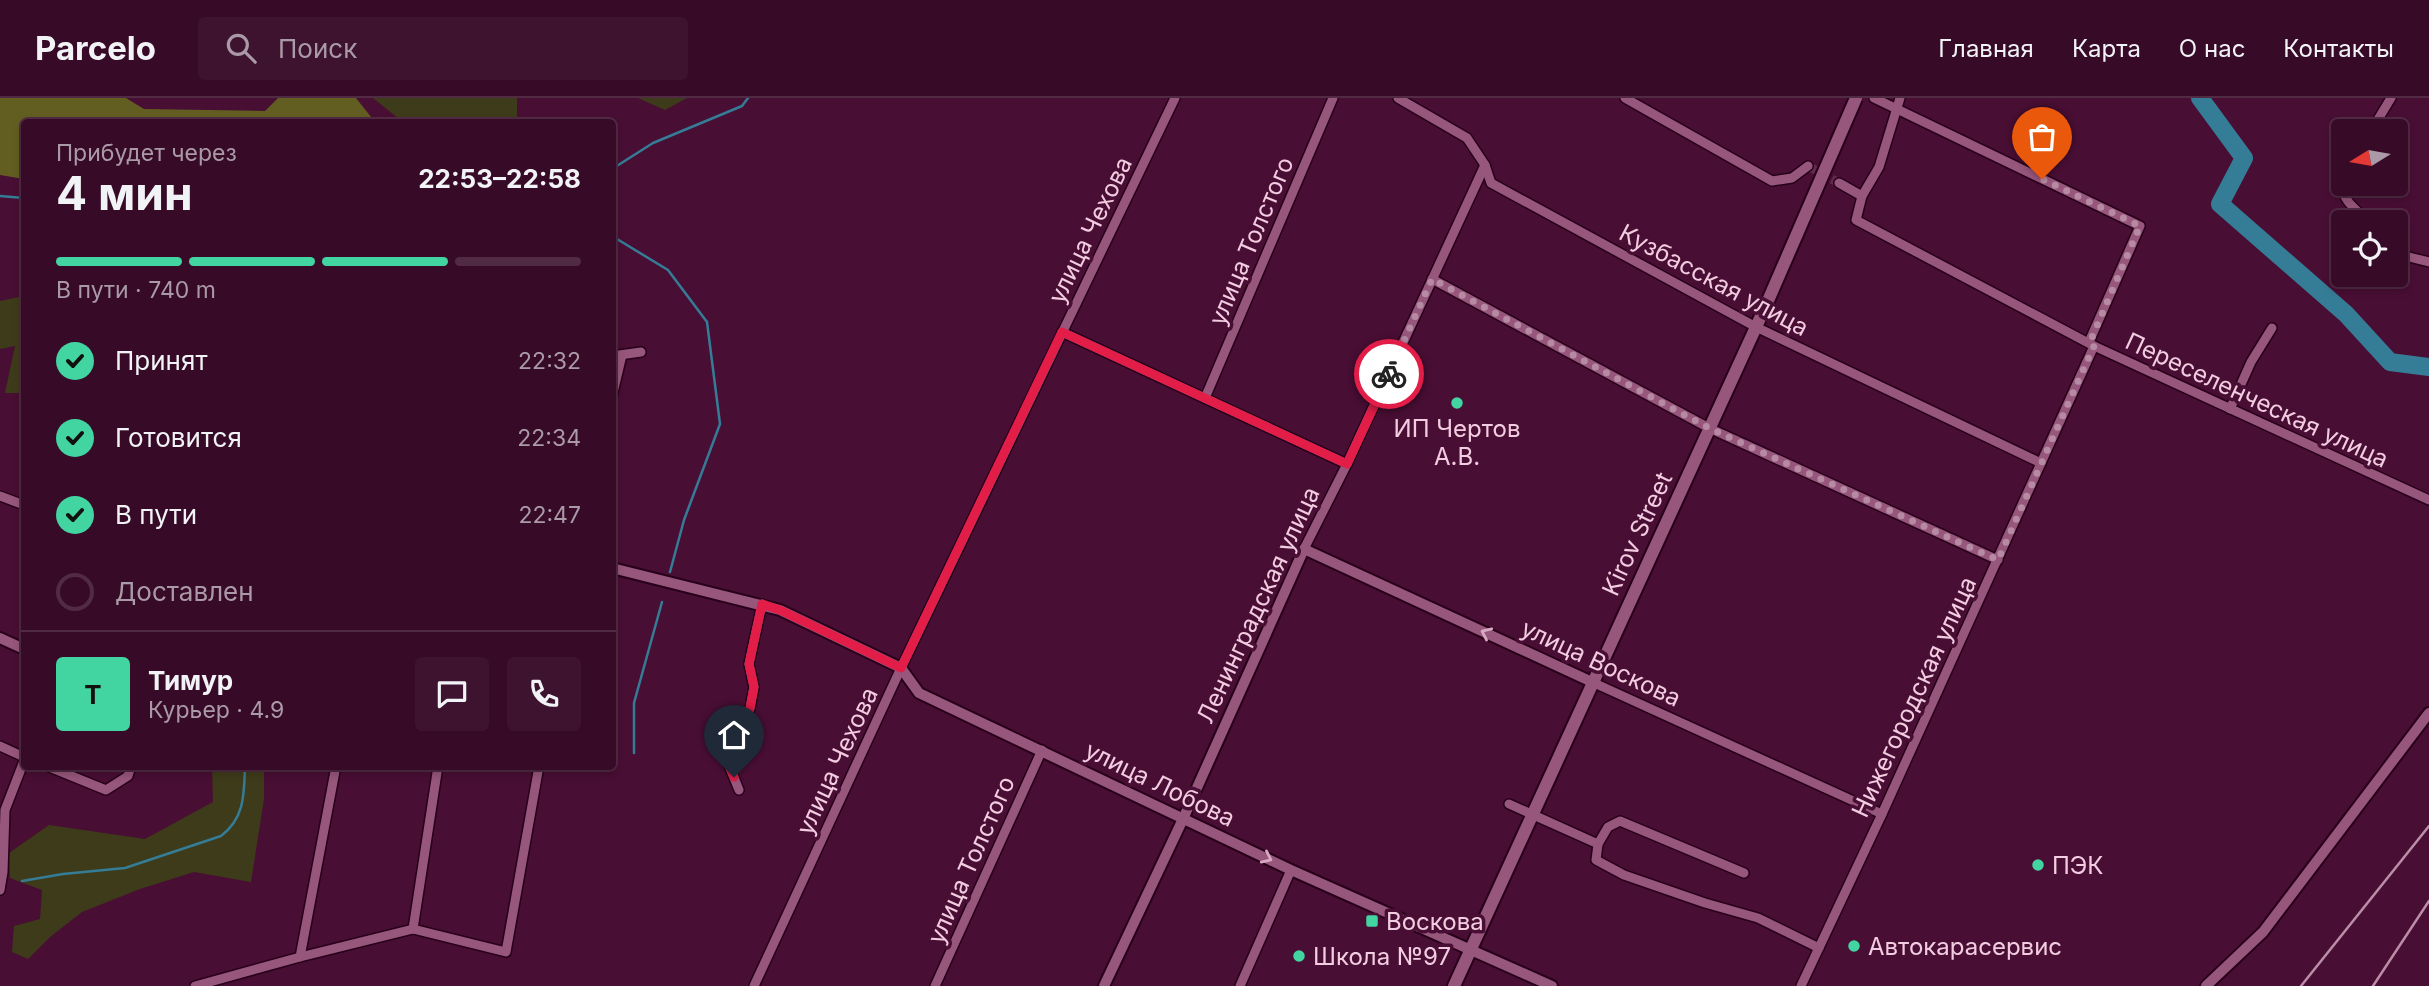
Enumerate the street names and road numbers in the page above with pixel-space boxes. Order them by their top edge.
street label: улица Чехова [1042,152,1138,308]
street label: улица Толстого [1202,152,1300,330]
street label: Кузбасская улица [1615,218,1813,342]
street label: Переселенческая улица [2121,326,2393,474]
street label: Kirov Street [1596,468,1678,600]
street label: Ленинградская улица [1190,482,1326,728]
street label: Нижегородская улица [1845,572,1983,822]
street label: улица Воскова [1517,613,1685,713]
street label: улица Чехова [790,683,884,839]
street label: улица Лобова [1080,735,1240,833]
street label: улица Толстого [921,772,1021,948]

